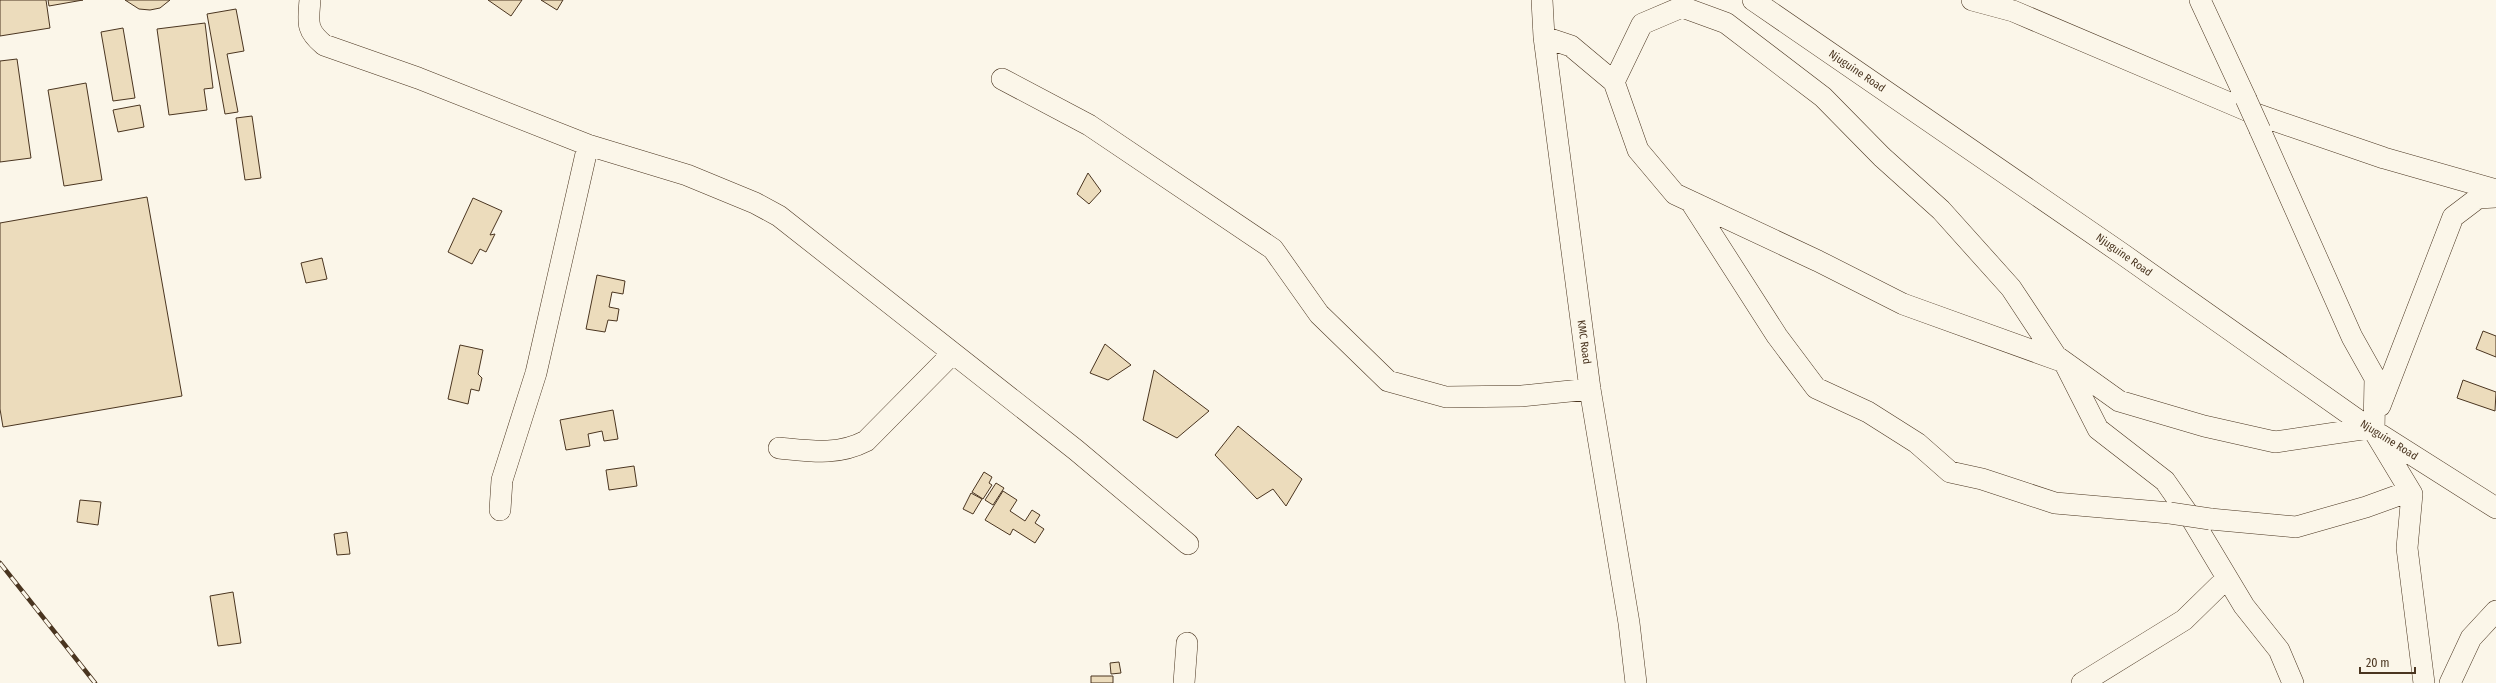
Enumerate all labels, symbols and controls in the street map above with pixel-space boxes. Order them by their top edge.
street label: Njuguine Road [1826,47,1888,95]
street label: Njuguine Road [2093,231,2155,279]
street label: KMC Road [1574,319,1594,365]
street label: Njuguine Road [2358,417,2420,463]
scale bar [2360,649,2415,675]
text: 20 m [2366,656,2390,670]

